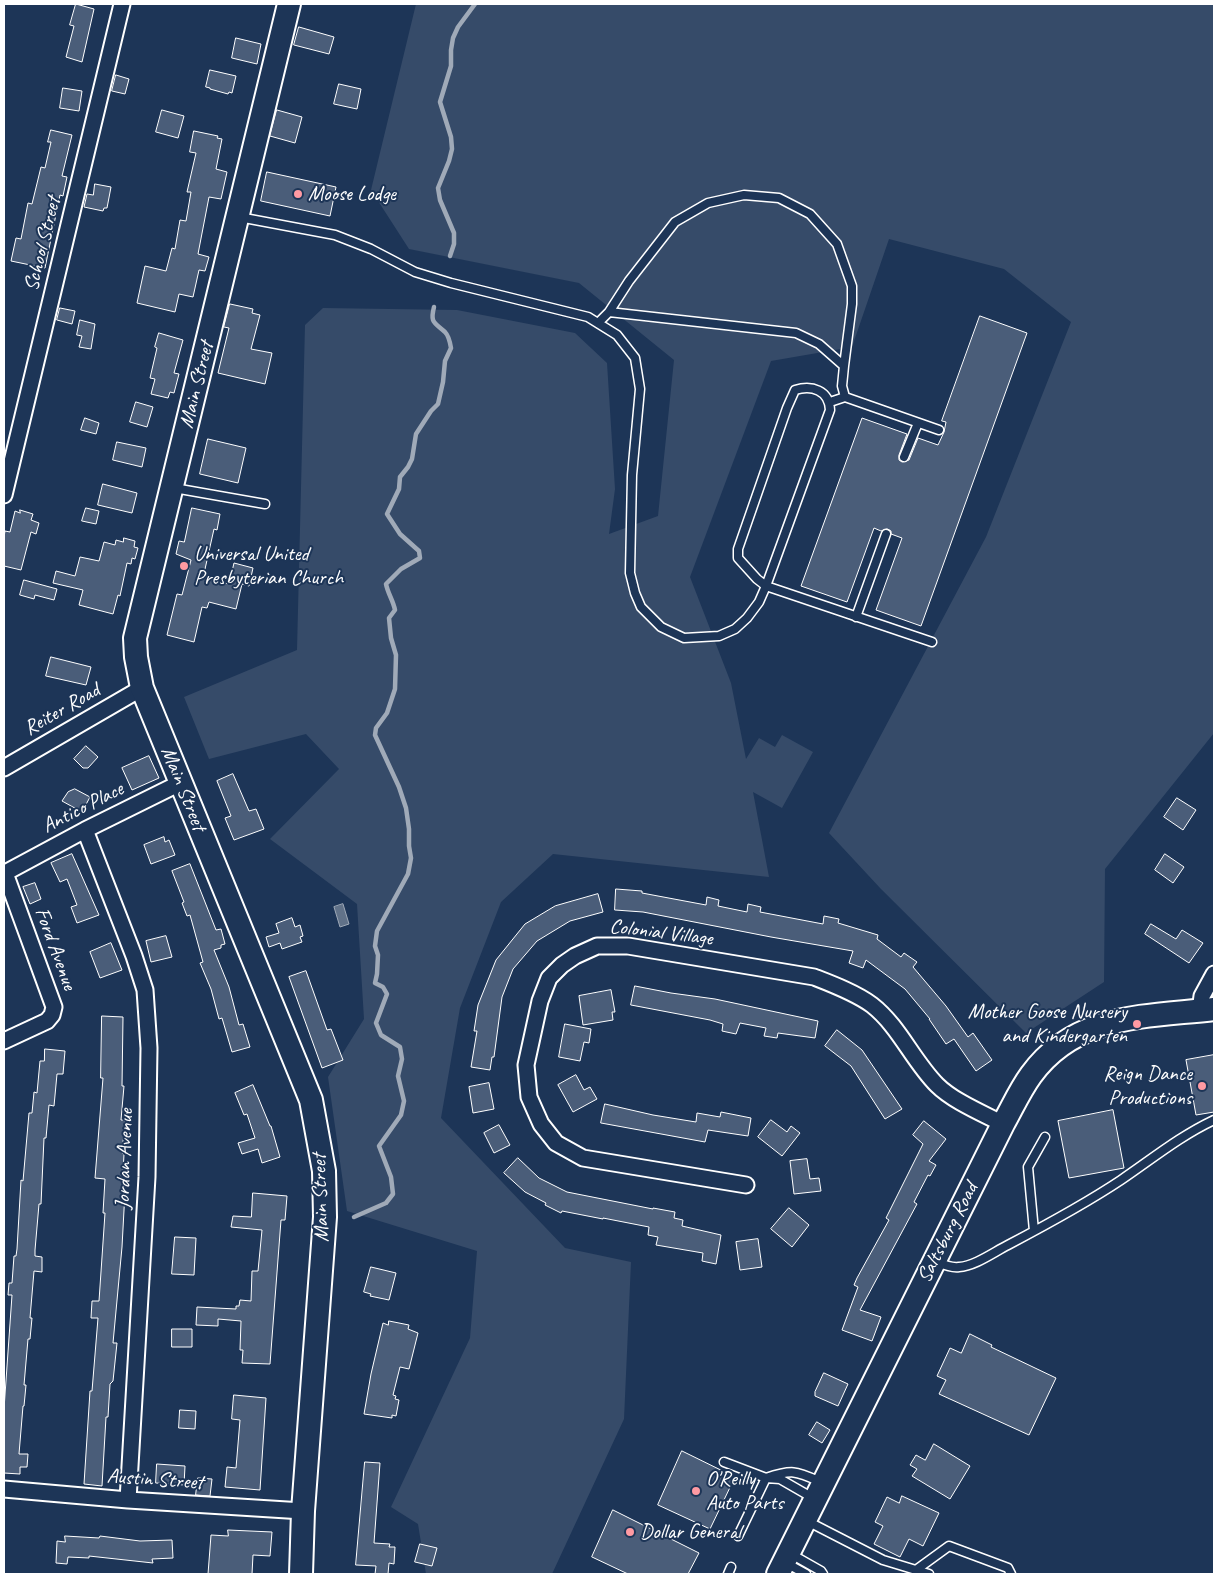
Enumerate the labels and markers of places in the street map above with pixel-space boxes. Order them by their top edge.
place label: Moose Lodge [308,181,396,207]
marker: Moose Lodge [292,188,304,200]
place label: Universal United Presbyterian Church [194,541,343,591]
marker: Universal United Presbyterian Church [178,560,190,572]
place label: Mother Goose Nursery and Kindergarten [968,999,1127,1049]
marker: Mother Goose Nursery and Kindergarten [1131,1018,1143,1030]
place label: Reign Dance Productions [1103,1061,1192,1111]
marker: Reign Dance Productions [1196,1080,1208,1092]
place label: O'Reilly Auto Parts [706,1466,783,1516]
marker: O'Reilly Auto Parts [690,1485,702,1497]
place label: Dollar General [640,1519,741,1545]
marker: Dollar General [624,1526,636,1538]

